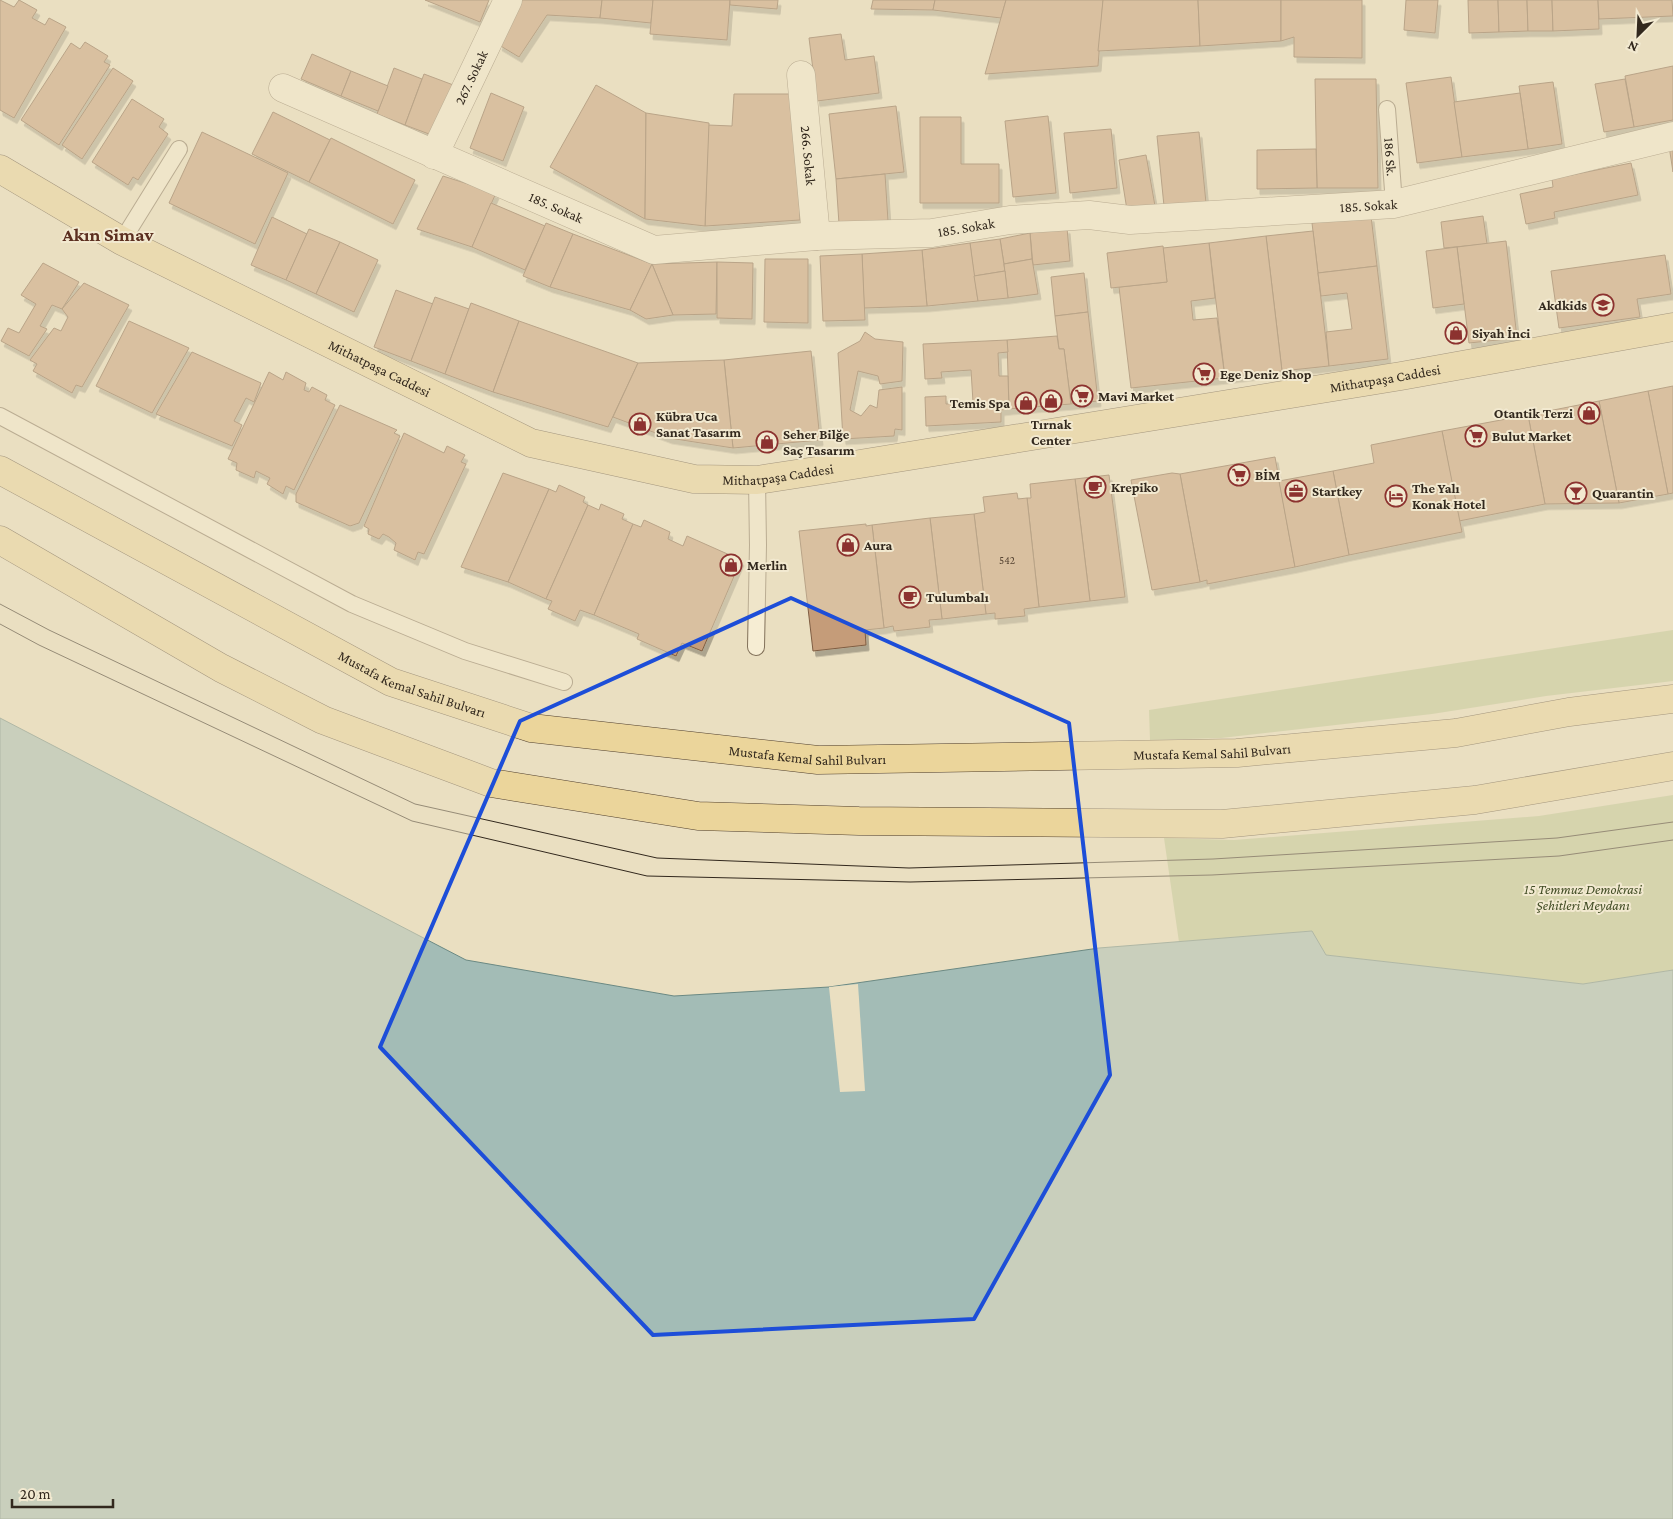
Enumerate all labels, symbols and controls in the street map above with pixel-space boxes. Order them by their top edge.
north arrow [1613,10,1663,60]
text: N [1625,37,1640,56]
street label: 267. Sokak [451,47,491,107]
street label: 266. Sokak [798,125,819,187]
street label: 186 Sk. [1381,137,1400,177]
street label: 185. Sokak [527,188,586,226]
street label: 185. Sokak [1339,196,1398,215]
street label: 185. Sokak [936,215,996,240]
district label: Akın Simav [61,224,154,245]
school or university icon: Akdkids [1591,293,1615,317]
place label: Akdkids [1538,297,1587,313]
shop icon: Siyah İnci [1444,321,1468,345]
place label: Siyah İnci [1472,325,1530,341]
street label: Mithatpaşa Caddesi [326,336,434,400]
street label: Mithatpaşa Caddesi [1329,361,1442,395]
supermarket icon: Ege Deniz Shop [1192,362,1216,386]
place label: Ege Deniz Shop [1220,366,1312,382]
supermarket icon: Mavi Market [1070,384,1094,408]
place label: Mavi Market [1098,388,1175,404]
shop icon: Tırnak Center [1039,389,1063,413]
shop icon: Temis Spa [1014,391,1038,415]
place label: Temis Spa [950,395,1010,411]
shop icon: Otantik Terzi [1577,401,1601,425]
place label: Otantik Terzi [1494,405,1573,421]
place label: Kübra Uca Sanat Tasarım [656,408,741,440]
shop icon: Kübra Uca Sanat Tasarım [628,412,652,436]
place label: Tırnak Center [1031,416,1072,448]
supermarket icon: Bulut Market [1464,424,1488,448]
place label: Seher Bilğe Saç Tasarım [783,426,855,458]
place label: Bulut Market [1492,428,1572,444]
shop icon: Seher Bilğe Saç Tasarım [755,430,779,454]
street label: Mithatpaşa Caddesi [722,460,835,488]
supermarket icon: BİM [1227,463,1251,487]
place label: BİM [1255,467,1280,483]
cafe icon: Krepiko [1083,475,1107,499]
place label: Krepiko [1111,479,1158,495]
office icon: Startkey [1284,479,1308,503]
place label: The Yalı Konak Hotel [1412,480,1486,512]
bar icon: Quarantin [1564,481,1588,505]
place label: Startkey [1312,483,1362,499]
hotel icon: The Yalı Konak Hotel [1384,484,1408,508]
place label: Quarantin [1592,485,1654,501]
shop icon: Aura [836,533,860,557]
place label: Aura [863,537,892,553]
shop icon: Merlin [719,553,743,577]
house number: 542 [999,554,1015,566]
place label: Merlin [747,557,787,573]
cafe icon: Tulumbalı [898,585,922,609]
place label: Tulumbalı [926,589,989,605]
street label: Mustafa Kemal Sahil Bulvarı [336,647,488,721]
street label: Mustafa Kemal Sahil Bulvarı [1133,740,1292,763]
street label: Mustafa Kemal Sahil Bulvarı [728,742,886,768]
park label: 15 Temmuz Demokrasi Şehitleri Meydanı [1524,881,1642,913]
scale bar [12,1476,114,1508]
text: 20 m [20,1486,51,1502]

